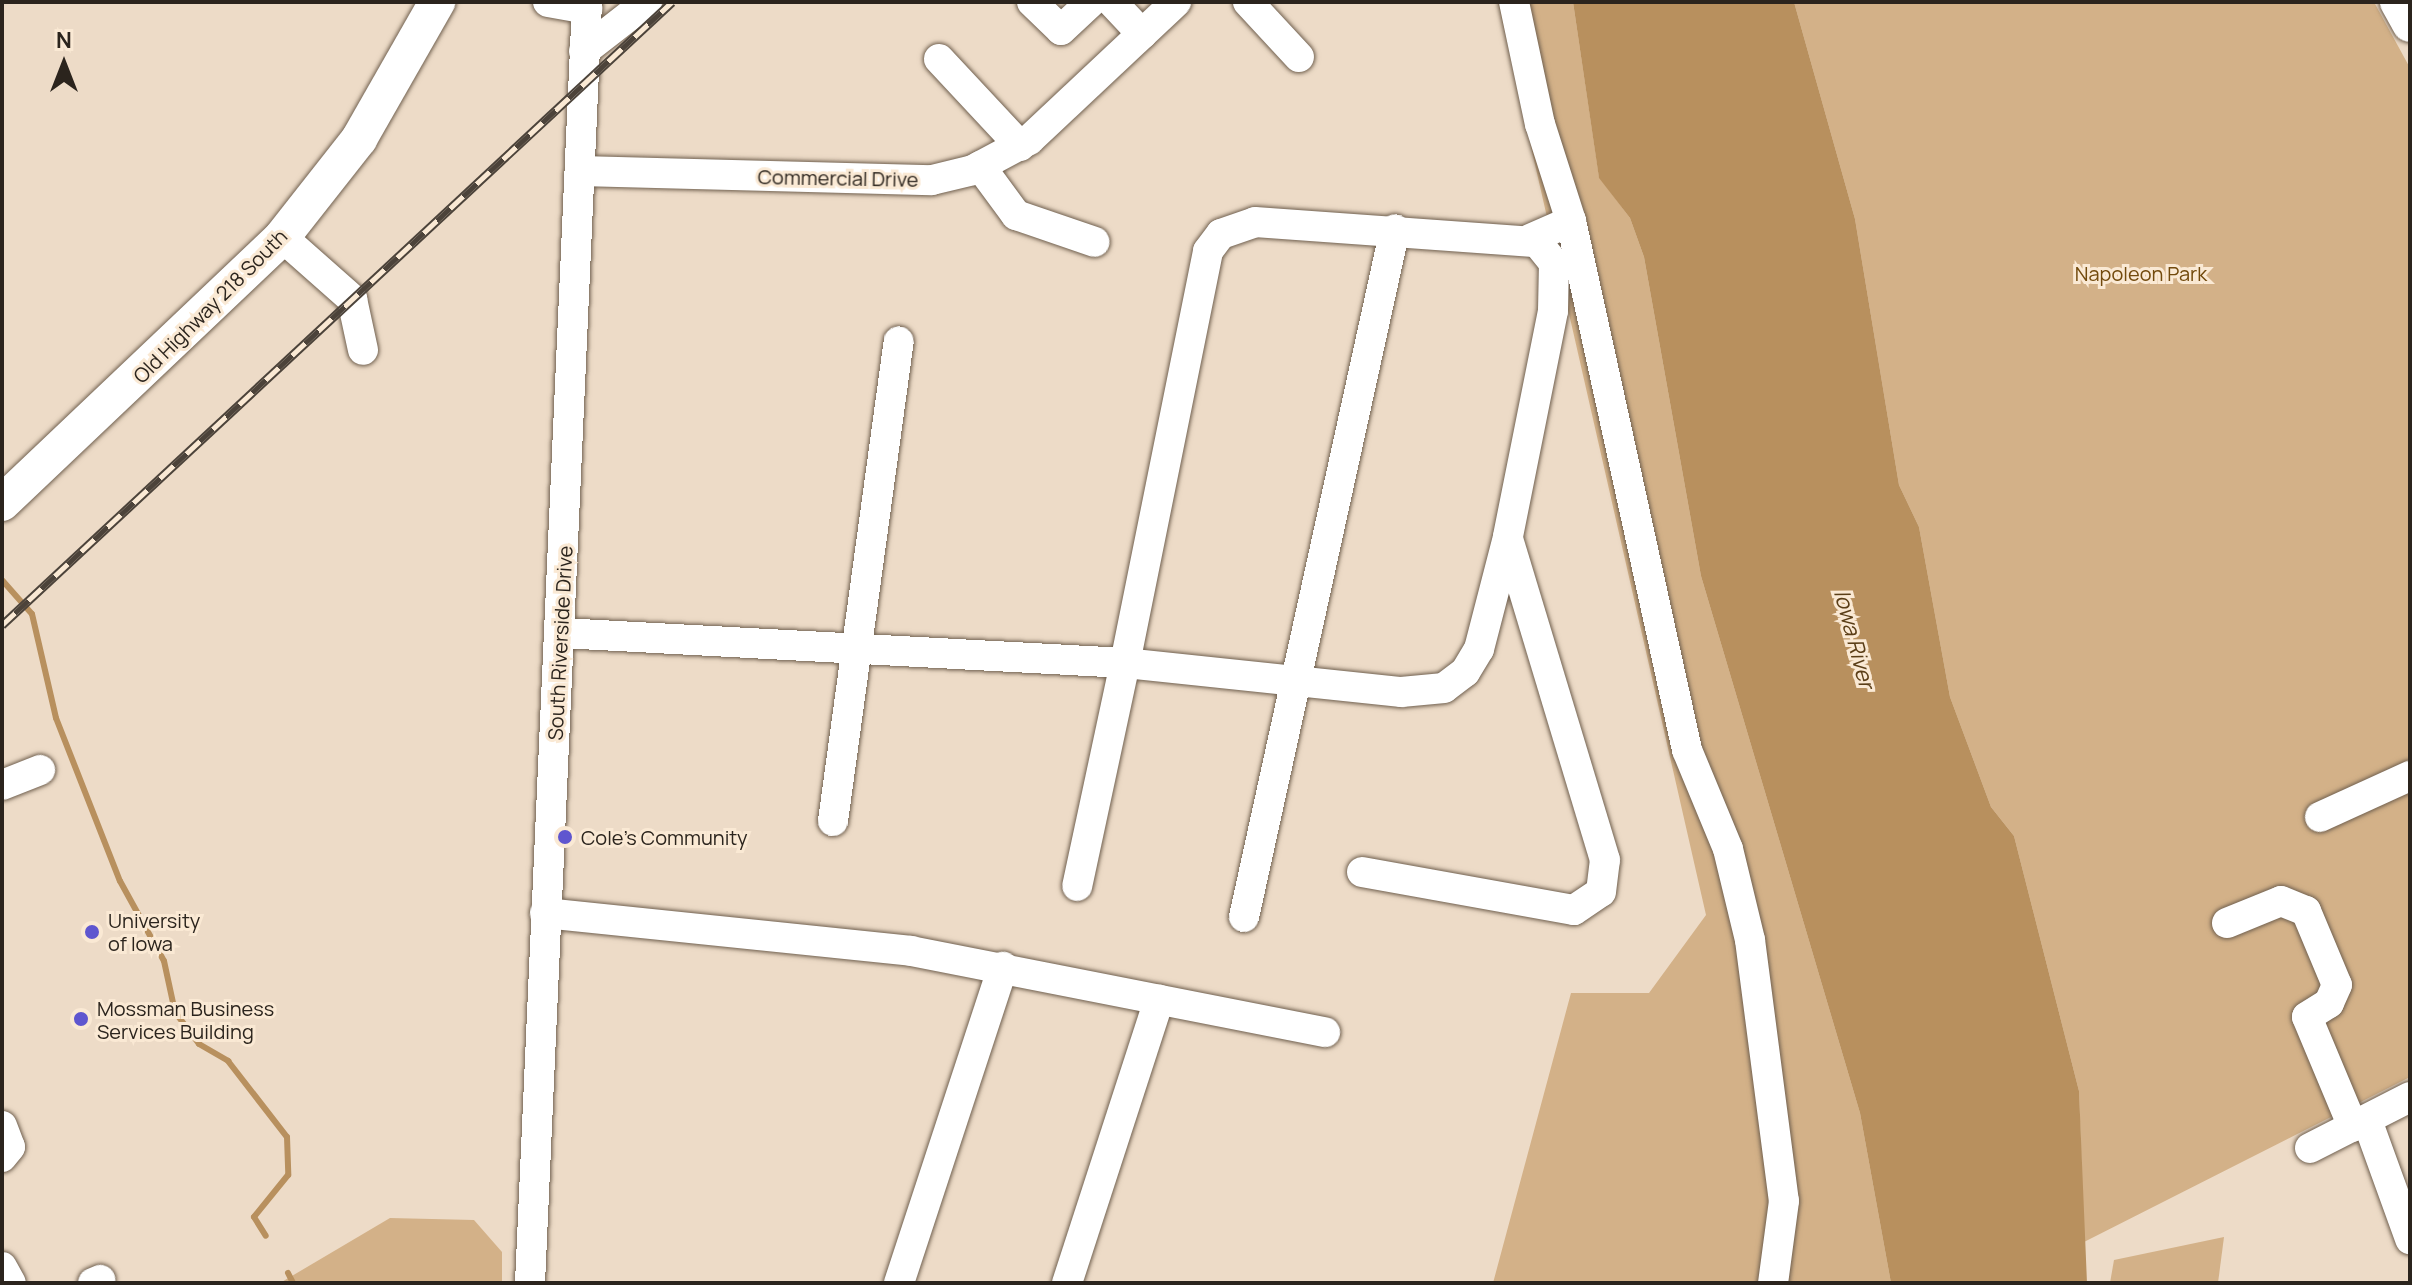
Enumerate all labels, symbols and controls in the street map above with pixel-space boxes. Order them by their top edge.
north arrow [24,24,104,104]
text: N [56,25,72,55]
street label: Commercial Drive [757,165,919,191]
street label: Old Highway 218 South [128,224,292,388]
park label: Napoleon Park [2075,261,2207,285]
street label: South Riverside Drive [543,545,577,741]
water label: Iowa River [1828,587,1880,691]
place label: Cole's Community [581,825,747,849]
marker: Cole's Community [556,828,574,846]
place label: University of Iowa [108,908,200,955]
marker: University of Iowa [83,923,101,941]
place label: Mossman Business Services Building [97,996,274,1043]
marker: Mossman Business Services Building [72,1010,90,1028]

